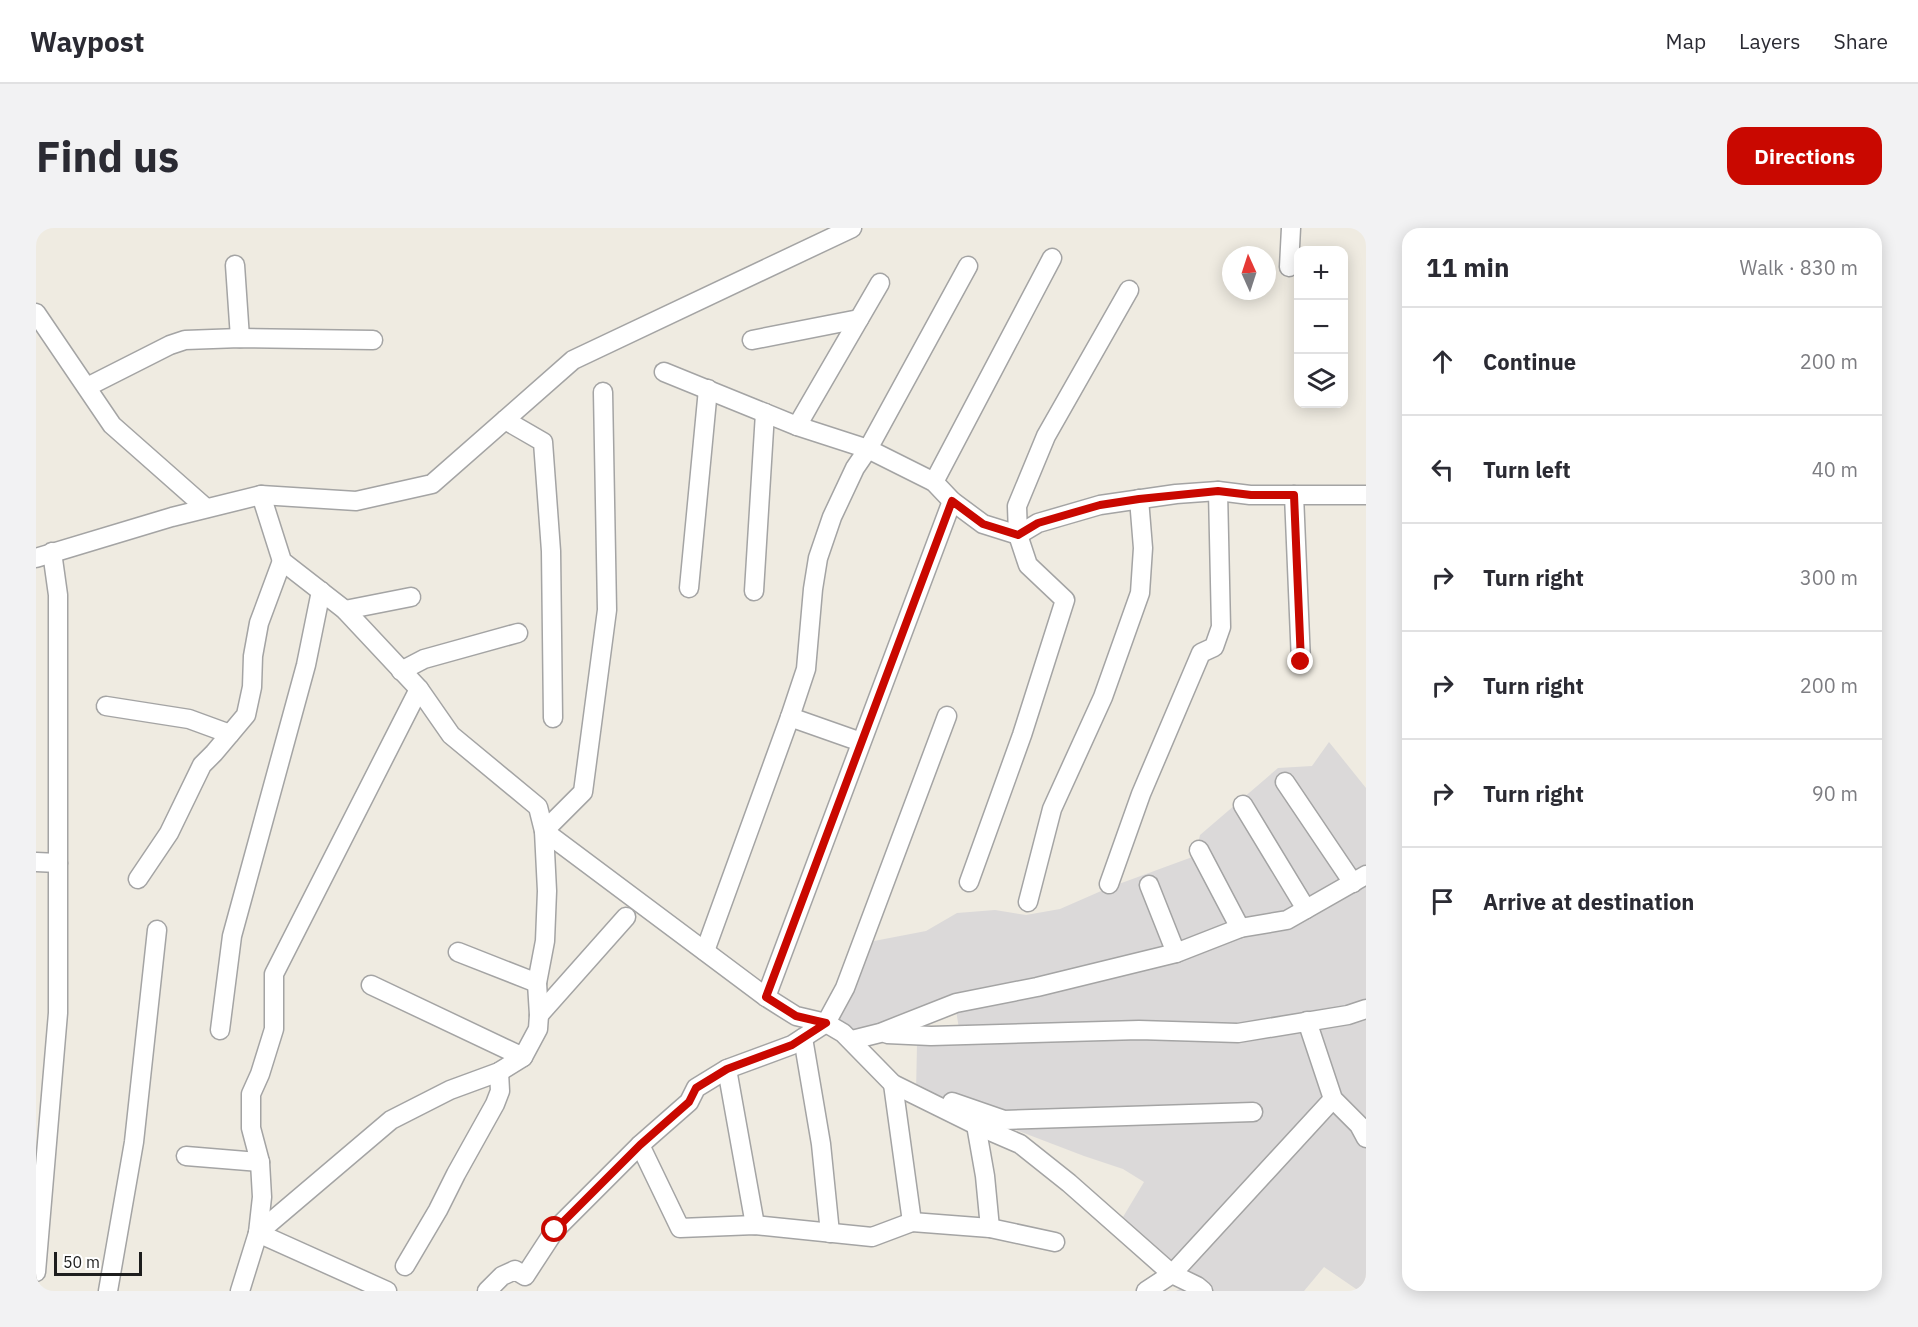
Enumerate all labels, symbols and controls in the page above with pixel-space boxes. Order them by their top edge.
text: Waypost [30,23,144,60]
text: Map [1666,27,1706,55]
text: Layers [1739,27,1801,55]
text: Share [1834,27,1888,55]
button: Directions [1727,127,1882,185]
text: Find us [36,129,179,184]
north arrow [1222,246,1276,300]
map controls [1294,246,1348,408]
button: + [1294,246,1348,300]
text: 11 min [1426,250,1510,284]
text: Walk · 830 m [1740,254,1858,281]
button: − [1294,300,1348,354]
icon: ahead [1426,345,1459,378]
text: Continue [1483,347,1576,376]
text: 200 m [1800,348,1858,375]
button: layers [1294,354,1348,408]
icon: left [1426,453,1459,486]
text: Turn left [1483,455,1571,484]
text: 40 m [1812,456,1858,483]
icon: right [1426,561,1459,594]
text: Turn right [1483,563,1584,592]
text: 300 m [1800,564,1858,591]
route end [1287,648,1313,674]
icon: right [1426,669,1459,702]
text: Turn right [1483,671,1584,700]
text: 200 m [1800,672,1858,699]
icon: right [1426,777,1459,810]
text: Turn right [1483,779,1584,808]
text: 90 m [1812,780,1858,807]
icon: arrive [1426,885,1459,918]
text: Arrive at destination [1483,887,1694,916]
route start [541,1216,567,1242]
scale bar [54,1249,142,1276]
text: 50 m [63,1252,100,1272]

